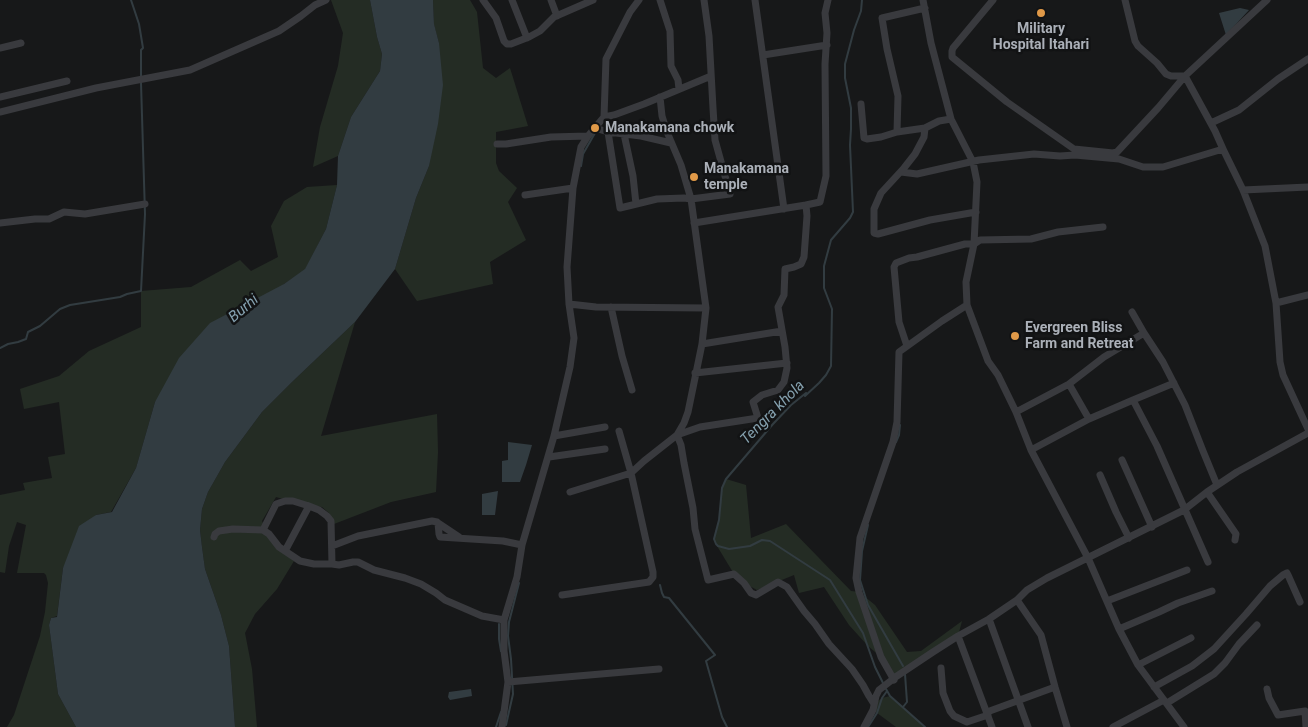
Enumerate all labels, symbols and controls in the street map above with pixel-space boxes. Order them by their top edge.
marker: Military Hospital Itahari [1035,7,1047,19]
place label: Military Hospital Itahari [993,21,1089,54]
place label: Manakamana chowk [605,120,734,136]
marker: Manakamana chowk [589,122,601,134]
place label: Manakamana temple [704,161,789,193]
marker: Manakamana temple [688,171,700,183]
water label: Burhi [225,291,263,327]
place label: Evergreen Bliss Farm and Retreat [1025,320,1133,352]
marker: Evergreen Bliss Farm and Retreat [1009,330,1021,342]
water label: Tengra khola [737,377,809,449]

